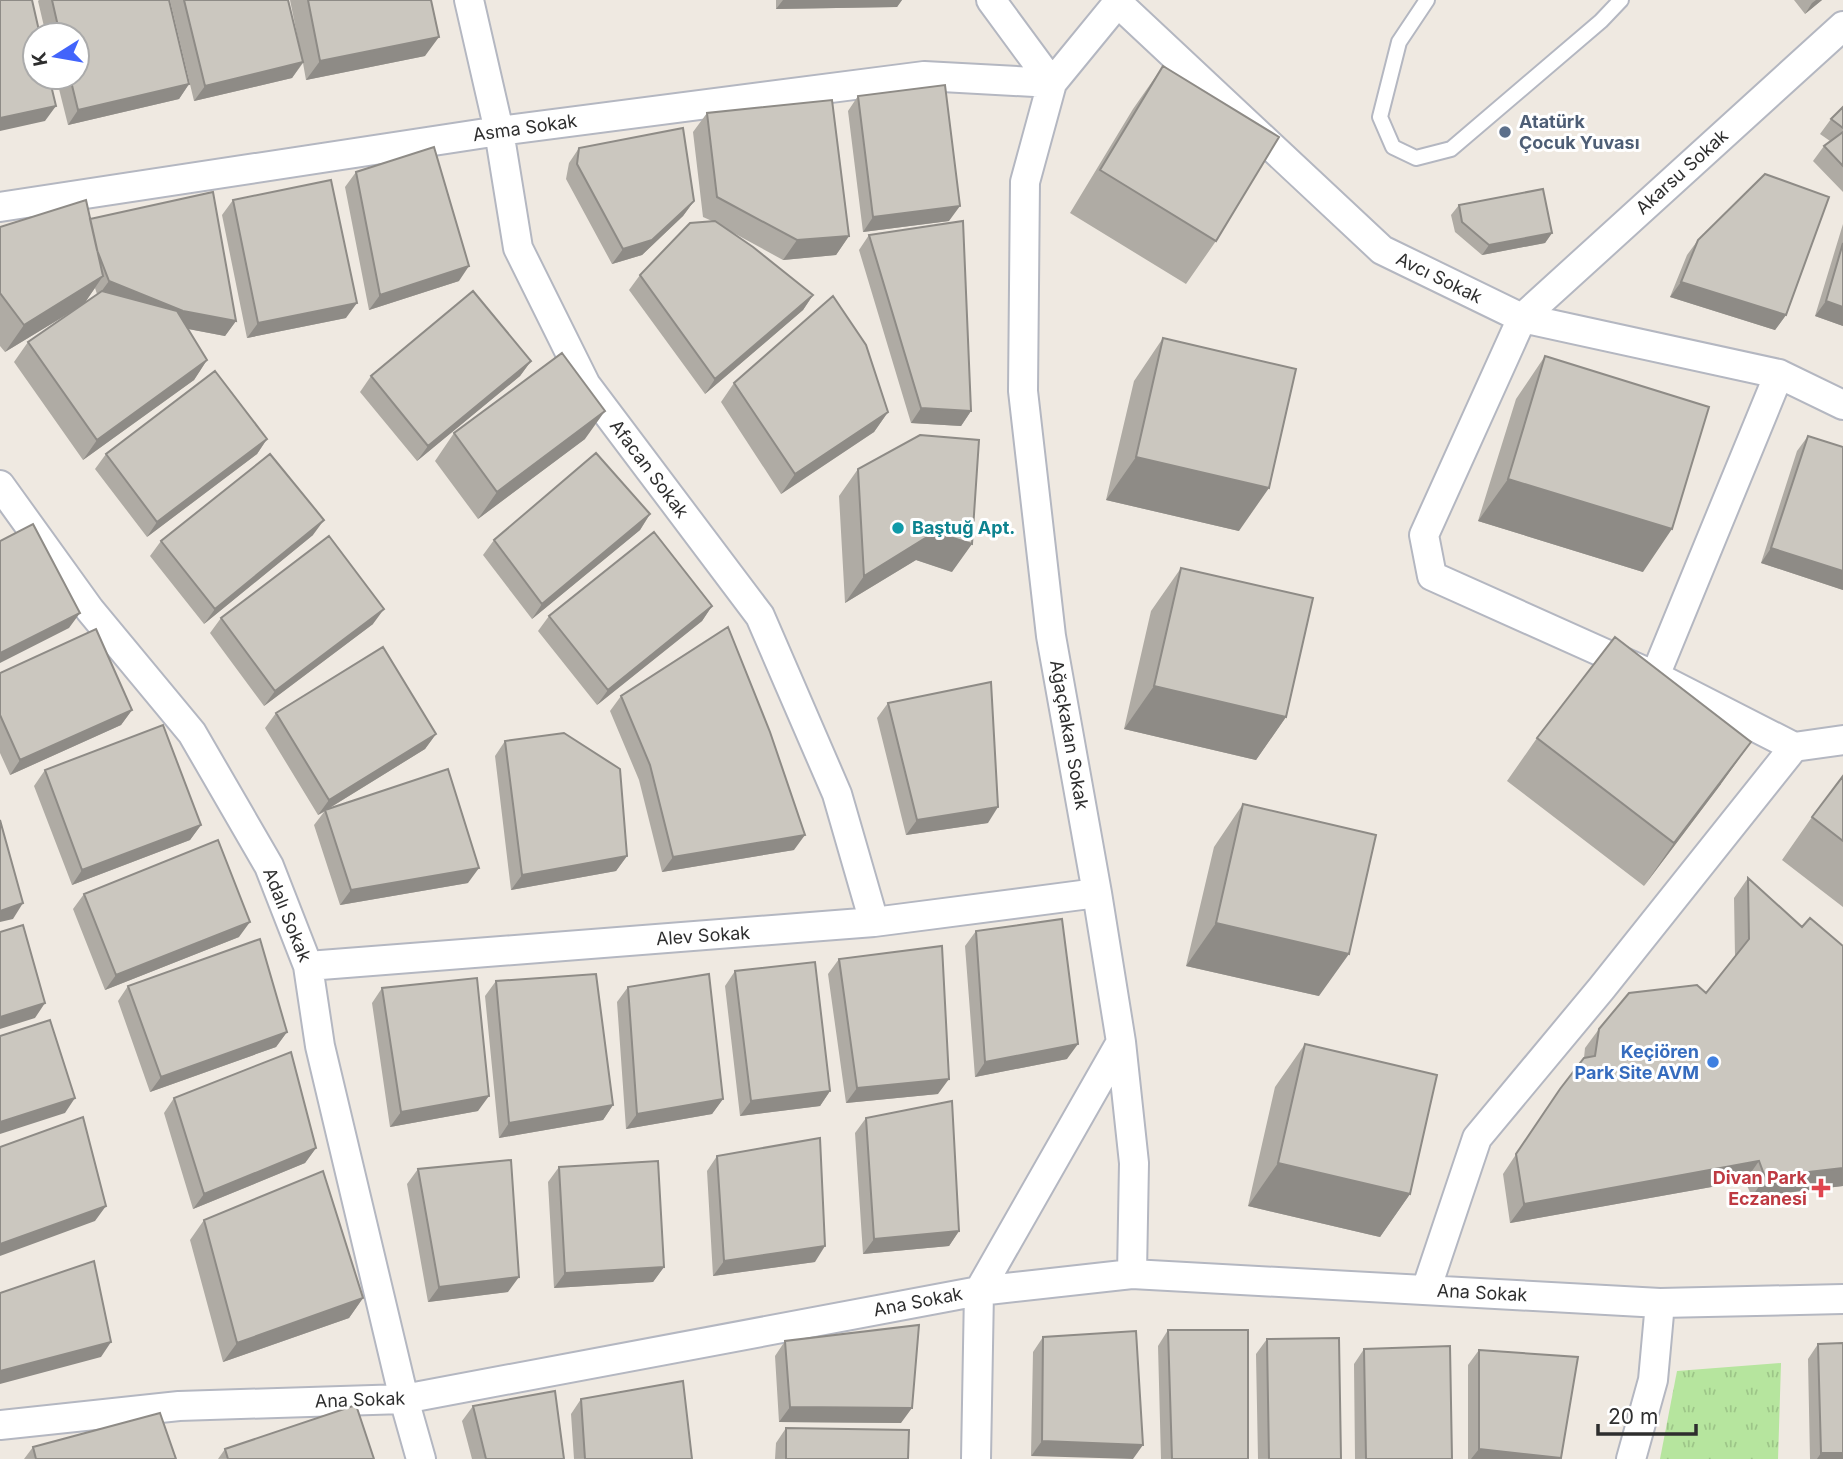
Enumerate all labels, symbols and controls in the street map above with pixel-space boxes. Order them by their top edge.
north arrow [21,21,91,91]
text: K [27,50,52,68]
street label: Asma Sokak [471,110,579,145]
place label: Atatürk Çocuk Yuvası [1519,111,1640,153]
marker: Atatürk Çocuk Yuvası [1497,124,1513,140]
street label: Akarsu Sokak [1631,125,1732,218]
street label: Avcı Sokak [1393,248,1486,307]
street label: Afacan Sokak [606,416,693,522]
place label: Baştuğ Apt. [912,517,1015,538]
marker: Baştuğ Apt. [890,520,906,536]
street label: Ağaçkakan Sokak [1046,658,1093,812]
street label: Adalı Sokak [259,865,316,965]
street label: Alev Sokak [655,922,751,949]
place label: Keçiören Park Site AVM [1575,1041,1699,1083]
marker: Keçiören Park Site AVM [1705,1054,1721,1070]
place label: Divan Park Eczanesi [1713,1167,1808,1209]
marker: Divan Park Eczanesi [1813,1180,1829,1196]
street label: Ana Sokak [1436,1280,1528,1305]
street label: Ana Sokak [872,1283,964,1320]
street label: Ana Sokak [314,1387,406,1412]
scale bar [1598,1392,1696,1436]
text: 20 m [1608,1404,1658,1429]

